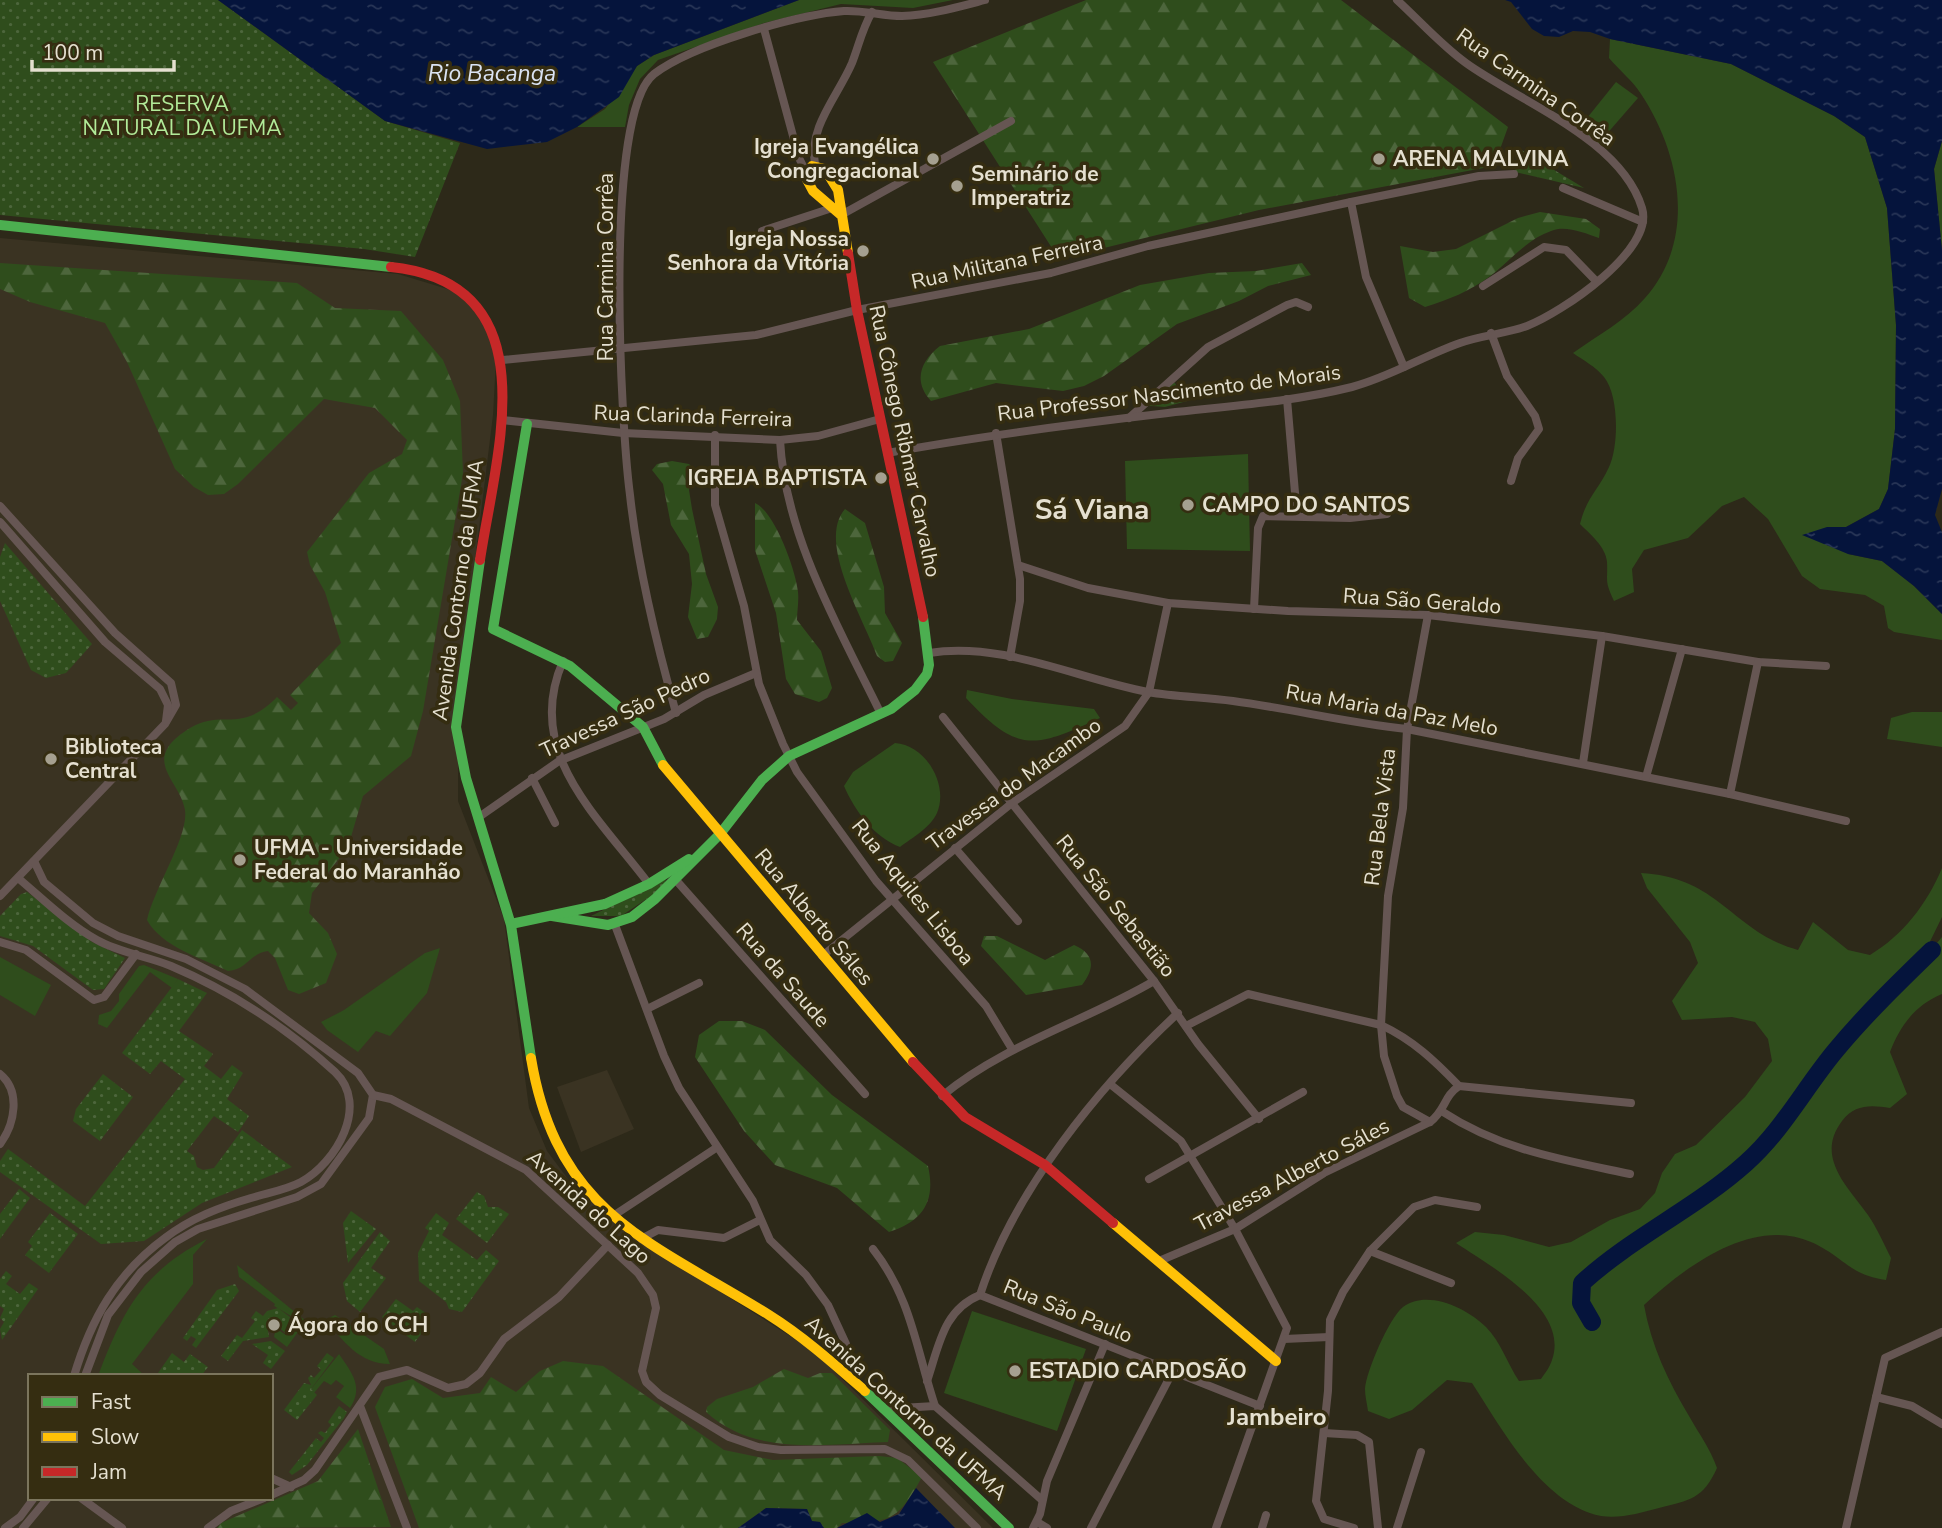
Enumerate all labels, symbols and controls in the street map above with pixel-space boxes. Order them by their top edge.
street label: Rua Carmina Corrêa [1451,22,1621,152]
scale bar [32,28,173,72]
text: 100 m [42,39,103,67]
water label: Rio Bacanga [428,58,556,89]
park label: RESERVA NATURAL DA UFMA [82,90,282,142]
place label: Igreja Evangélica Congregacional [754,133,919,185]
place label: ARENA MALVINA [1393,145,1569,173]
marker: Igreja Evangélica Congregacional [925,151,941,167]
marker: ARENA MALVINA [1371,151,1387,167]
place label: Seminário de Imperatriz [971,160,1099,212]
street label: Rua Carmina Corrêa [592,173,620,361]
marker: Seminário de Imperatriz [949,178,965,194]
place label: Igreja Nossa Senhora da Vitória [667,225,849,277]
street label: Rua Militana Ferreira [909,228,1105,296]
marker: Igreja Nossa Senhora da Vitória [855,243,871,259]
street label: Rua Cônego Ribmar Carvalho [862,302,948,580]
street label: Rua Professor Nascimento de Morais [996,358,1342,428]
street label: Rua Clarinda Ferreira [593,399,793,433]
street label: Avenida Contorno da UFMA [426,458,490,722]
place label: IGREJA BAPTISTA [688,464,867,492]
marker: IGREJA BAPTISTA [873,470,889,486]
district label: Sá Viana [1035,491,1149,529]
place label: CAMPO DO SANTOS [1202,491,1410,519]
marker: CAMPO DO SANTOS [1180,497,1196,513]
street label: Rua São Geraldo [1342,582,1502,620]
street label: Travessa São Pedro [535,661,715,765]
street label: Rua Maria da Paz Melo [1284,678,1500,742]
street label: Travessa do Macambo [921,711,1107,857]
place label: Biblioteca Central [65,733,162,785]
street label: Rua Bela Vista [1358,747,1402,887]
marker: Biblioteca Central [43,751,59,767]
street label: Rua Aquiles Lisboa [845,813,981,971]
street label: Rua São Sebastião [1050,829,1182,983]
place label: UFMA - Universidade Federal do Maranhão [254,834,463,886]
street label: Rua Alberto Sáles [748,842,880,992]
marker: UFMA - Universidade Federal do Maranhão [232,852,248,868]
street label: Rua da Saude [730,917,836,1033]
street label: Travessa Alberto Sáles [1190,1112,1394,1238]
street label: Avenida do Lago [521,1144,657,1270]
street label: Rua São Paulo [999,1272,1137,1350]
street label: Avenida Contorno da UFMA [799,1309,1013,1507]
place label: Ágora do CCH [288,1311,428,1339]
marker: Ágora do CCH [266,1317,282,1333]
place label: ESTADIO CARDOSÃO [1029,1357,1247,1385]
marker: ESTADIO CARDOSÃO [1007,1363,1023,1379]
legend [28,1374,273,1500]
text: Fast [91,1388,131,1416]
district label: Jambeiro [1226,1401,1327,1433]
text: Slow [91,1423,140,1451]
text: Jam [90,1458,127,1486]

